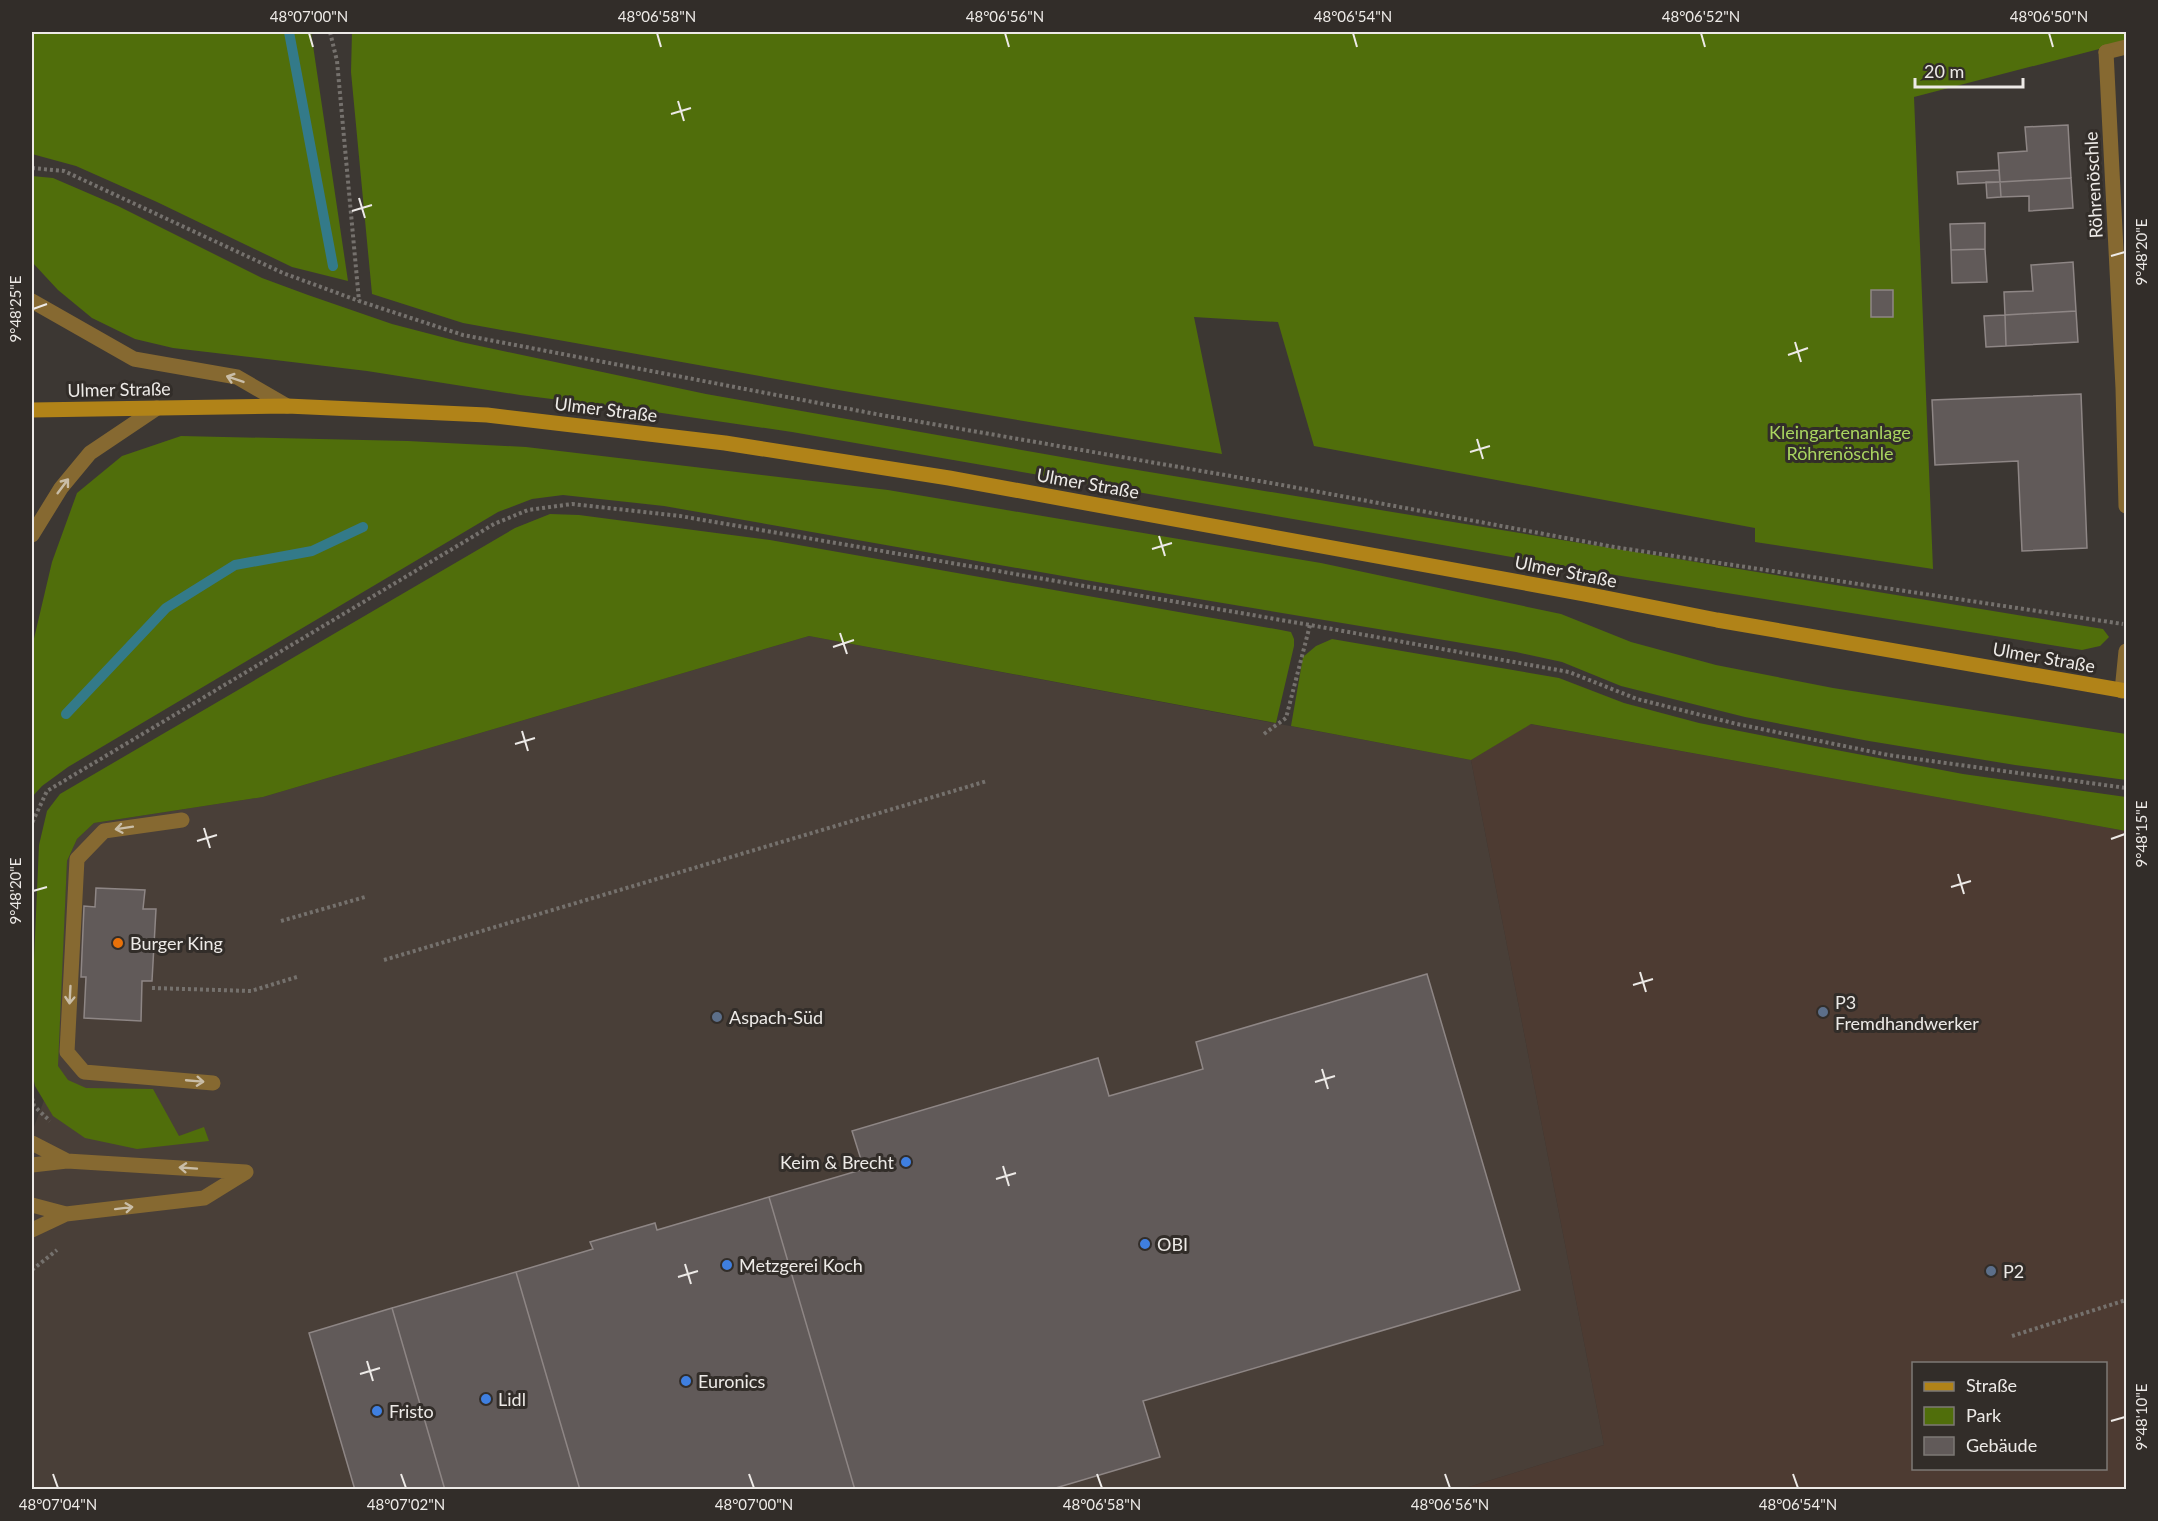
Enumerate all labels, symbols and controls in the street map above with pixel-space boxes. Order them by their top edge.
text: 48°07'00"N [270,7,348,25]
text: 48°06'58"N [618,7,696,25]
text: 48°06'56"N [966,7,1044,25]
text: 48°06'54"N [1314,7,1392,25]
text: 48°06'52"N [1662,7,1740,25]
text: 48°06'50"N [2010,7,2088,25]
scale bar [1915,51,2023,89]
text: 20 m [1924,60,1964,82]
street label: Röhrenöschle [2079,131,2107,239]
text: 9°48'20"E [2132,219,2150,286]
text: 9°48'25"E [6,276,24,343]
one-way arrow [226,372,245,383]
street label: Ulmer Straße [67,377,171,401]
street label: Ulmer Straße [553,392,659,426]
park label: Kleingartenanlage Röhrenöschle [1769,421,1911,464]
street label: Ulmer Straße [1035,463,1141,503]
one-way arrow [57,479,70,495]
street label: Ulmer Straße [1513,550,1619,592]
street label: Ulmer Straße [1991,637,2097,677]
text: 9°48'15"E [2132,801,2150,868]
one-way arrow [115,823,134,834]
text: 9°48'20"E [6,858,24,925]
place label: Burger King [130,932,223,954]
marker: Burger King [111,936,125,950]
one-way arrow [65,984,76,1004]
place label: P3 Fremdhandwerker [1835,991,1979,1034]
marker: P3 Fremdhandwerker [1816,1005,1830,1019]
place label: Aspach-Süd [729,1006,823,1028]
marker: Aspach-Süd [710,1010,724,1024]
one-way arrow [185,1076,205,1087]
place label: Keim & Brecht [780,1151,895,1173]
marker: Keim & Brecht [899,1155,913,1169]
one-way arrow [178,1163,198,1174]
one-way arrow [113,1202,133,1213]
place label: OBI [1157,1233,1188,1255]
marker: OBI [1138,1237,1152,1251]
place label: Metzgerei Koch [739,1254,863,1276]
marker: Metzgerei Koch [720,1258,734,1272]
place label: P2 [2003,1260,2024,1282]
marker: P2 [1984,1264,1998,1278]
legend [1912,1362,2107,1470]
place label: Euronics [698,1370,765,1392]
marker: Euronics [679,1374,693,1388]
text: Straße [1966,1374,2017,1396]
text: 9°48'10"E [2132,1384,2150,1451]
place label: Lidl [498,1388,526,1410]
marker: Lidl [479,1392,493,1406]
place label: Fristo [389,1400,434,1422]
marker: Fristo [370,1404,384,1418]
text: Park [1966,1404,2002,1426]
text: Gebäude [1966,1434,2037,1456]
text: 48°07'04"N [19,1495,97,1513]
text: 48°07'02"N [367,1495,445,1513]
text: 48°07'00"N [715,1495,793,1513]
text: 48°06'58"N [1063,1495,1141,1513]
text: 48°06'56"N [1411,1495,1489,1513]
text: 48°06'54"N [1759,1495,1837,1513]

